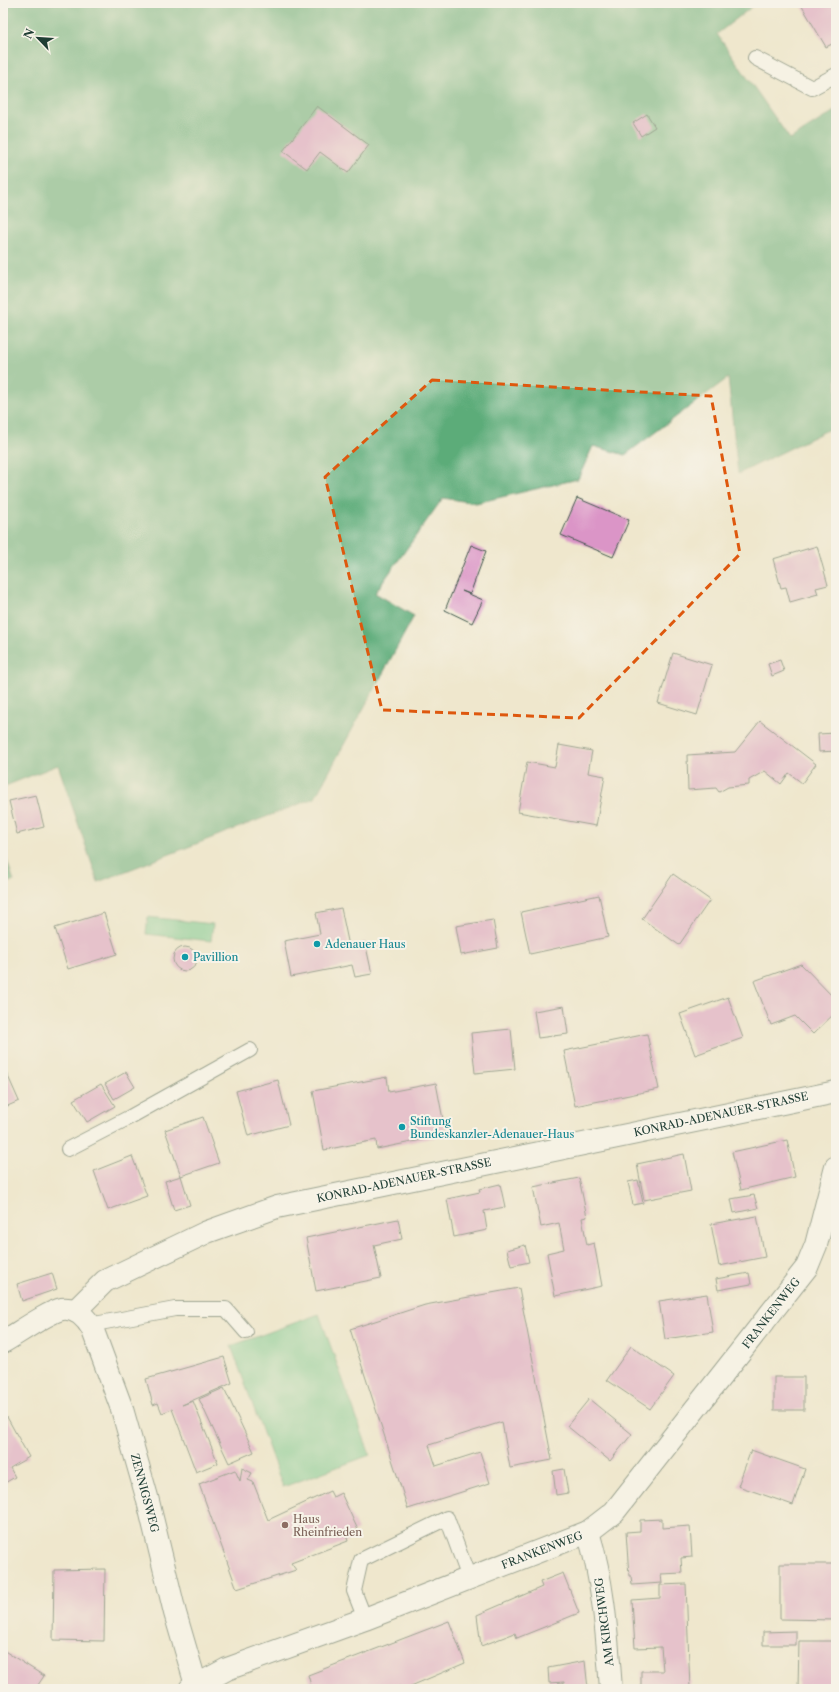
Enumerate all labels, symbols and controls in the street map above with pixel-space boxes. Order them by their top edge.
north arrow [18,18,58,58]
text: N [21,26,37,41]
place label: Adenauer Haus [324,937,406,951]
marker: Adenauer Haus [312,939,322,949]
place label: Pavillion [193,950,239,964]
marker: Pavillion [180,952,190,962]
street label: KONRAD-ADENAUER-STRASSE [632,1089,810,1139]
place label: Stiftung Bundeskanzler-Adenauer-Haus [410,1114,574,1141]
marker: Stiftung Bundeskanzler-Adenauer-Haus [397,1122,407,1132]
street label: KONRAD-ADENAUER-STRASSE [315,1155,493,1205]
street label: FRANKENWEG [739,1275,803,1351]
street label: ZENNIGSWEG [128,1452,162,1534]
place label: Haus Rheinfrieden [293,1512,362,1539]
marker: Haus Rheinfrieden [280,1520,290,1530]
street label: FRANKENWEG [499,1528,585,1572]
street label: AM KIRCHWEG [592,1577,617,1668]

